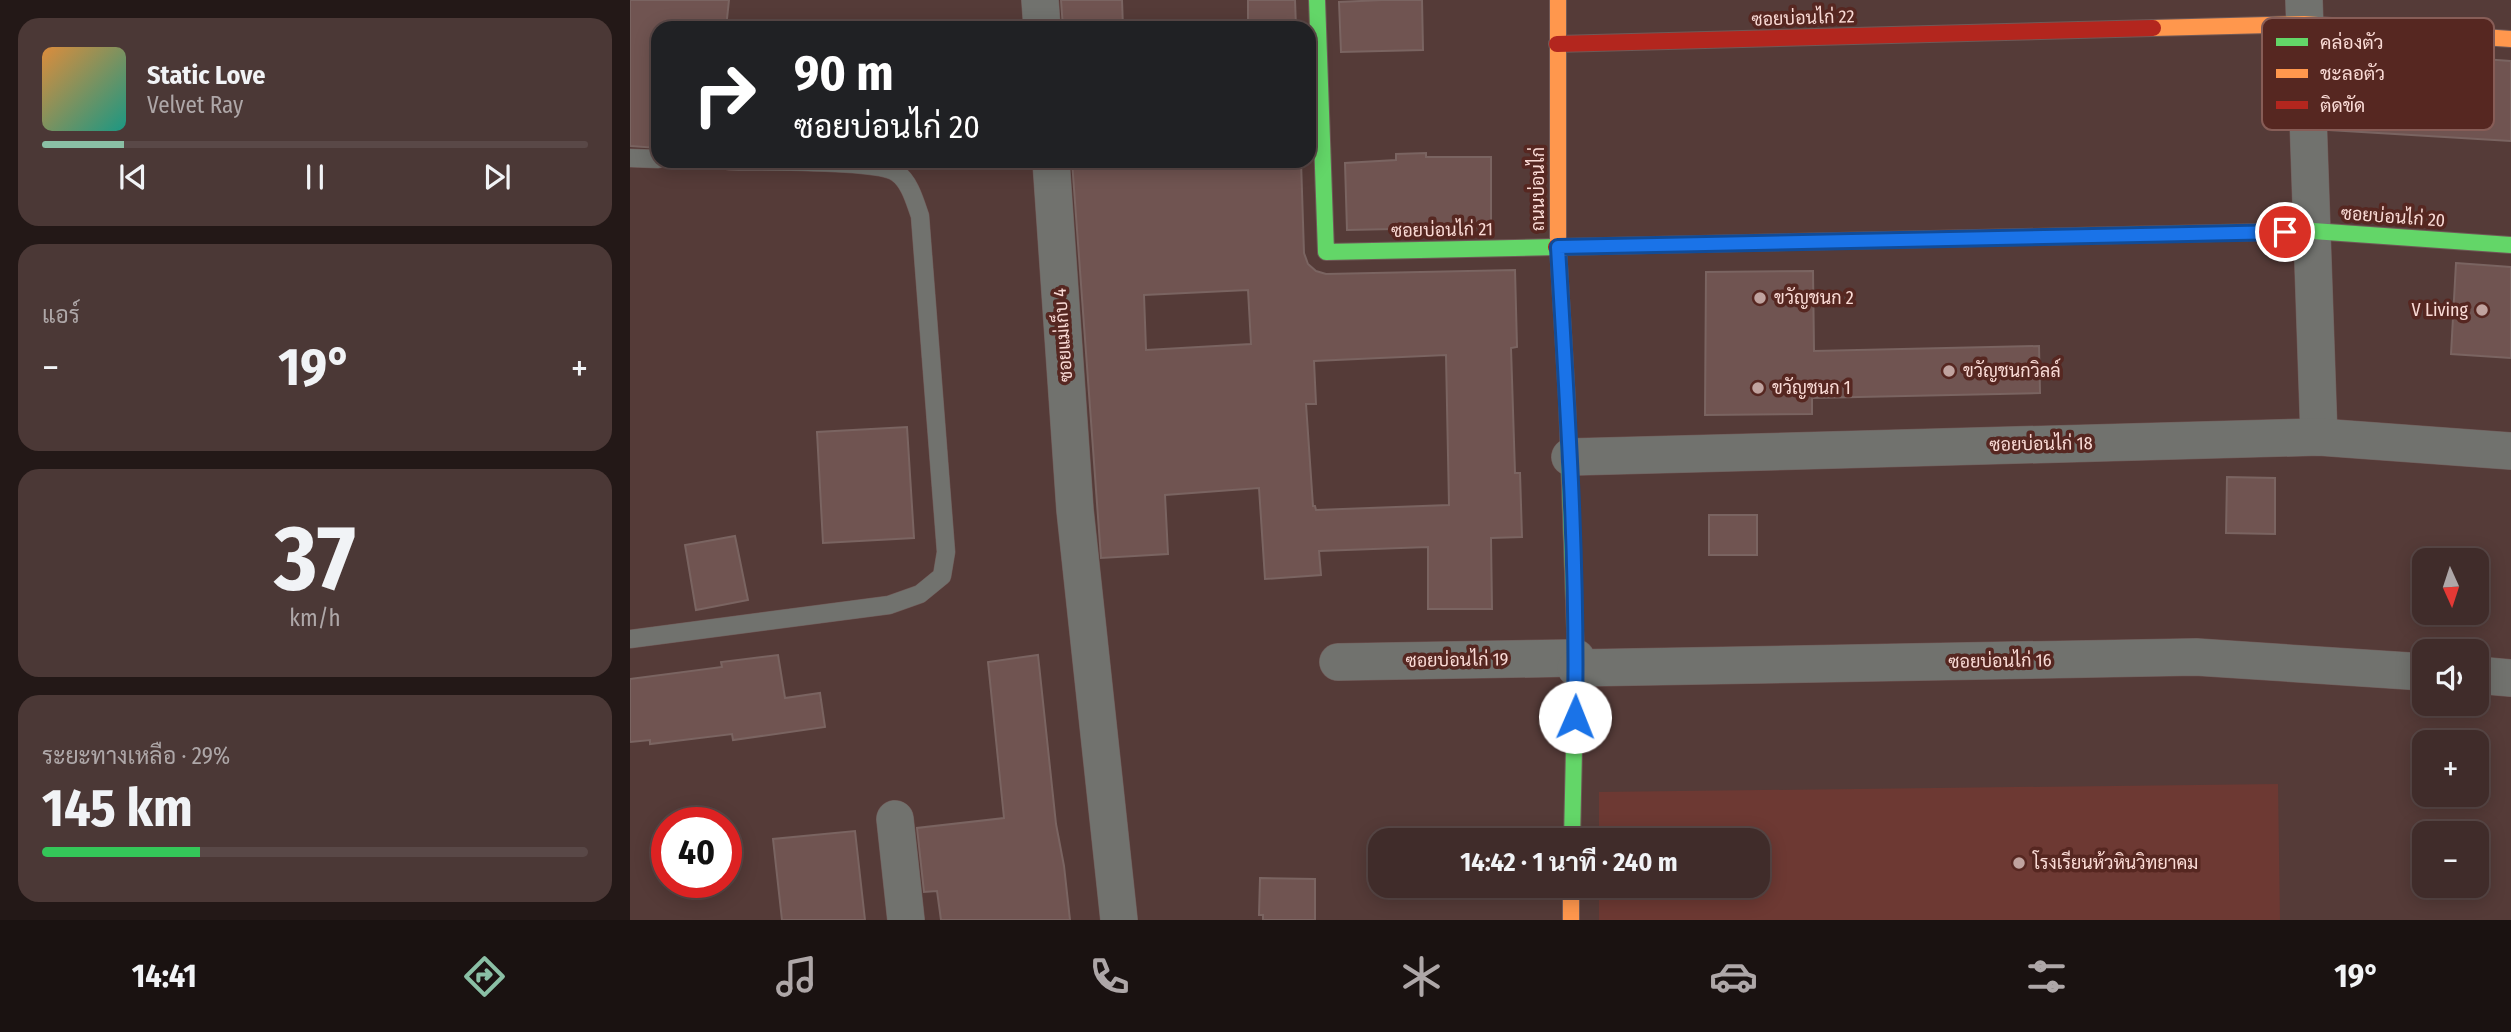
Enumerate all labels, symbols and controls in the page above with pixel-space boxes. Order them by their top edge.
street label: ซอยบ่อนไก่ 22 [1751,3,1855,31]
legend [2262,18,2494,130]
text: คล่องตัว [2320,31,2384,54]
text: 90 m [794,44,894,103]
icon: right [679,49,770,140]
text: Static Love [147,60,265,91]
text: ชะลอตัว [2320,62,2385,85]
text: Velvet Ray [147,91,243,119]
text: ติดขัด [2320,94,2365,117]
text: ซอยบ่อนไก่ 20 [794,108,980,146]
street label: ถนนบ่อนไก่ [1525,147,1549,231]
icon: previous [114,158,152,196]
icon: pause [296,158,334,196]
icon: next [478,158,516,196]
street label: ซอยบ่อนไก่ 20 [2340,200,2446,232]
pin [2255,202,2315,262]
icon: arrive [2266,213,2304,251]
street label: ซอยบ่อนไก่ 21 [1391,216,1493,242]
street label: ซอยแม่เก็บ 4 [1046,287,1077,383]
place label: ขวัญชนก 2 [1774,287,1854,309]
marker: ขวัญชนก 2 [1752,290,1768,306]
place label: V Living [2412,299,2469,321]
text: แอร์ [42,301,80,329]
marker: V Living [2474,302,2490,318]
text: 19° [278,336,352,399]
text: − [42,345,59,391]
text: + [571,345,588,391]
place label: ขวัญชนกวิลล์ [1963,358,2061,382]
marker: ขวัญชนกวิลล์ [1941,363,1957,379]
place label: ขวัญชนก 1 [1772,377,1851,399]
marker: ขวัญชนก 1 [1750,380,1766,396]
street label: ซอยบ่อนไก่ 18 [1989,430,2093,456]
text: 37 [274,504,356,613]
north arrow [2412,548,2488,625]
map controls [2412,548,2489,898]
text: km/h [289,604,341,632]
button: sound [2412,639,2489,716]
street label: ซอยบ่อนไก่ 19 [1405,646,1509,672]
street label: ซอยบ่อนไก่ 16 [1948,647,2052,673]
position arrow [1538,680,1612,754]
button: + [2412,730,2489,807]
text: ระยะทางเหลือ · 29% [42,742,230,770]
text: 145 km [42,777,193,840]
speed limit sign: 40 [651,807,742,898]
button: − [2412,821,2489,898]
text: 14:42 · 1 นาที · 240 m [1460,847,1678,878]
place label: โรงเรียนห้วหินวิทยาคม [2032,850,2198,874]
marker: โรงเรียนห้วหินวิทยาคม [2011,855,2027,871]
icon: directions [460,952,509,1001]
icon: music [772,952,821,1001]
icon: phone [1085,952,1134,1001]
icon: climate [1397,952,1446,1001]
icon: car [1709,952,1758,1001]
icon: filters [2022,952,2071,1001]
text: 14:41 [132,957,197,995]
text: 19° [2334,957,2379,995]

